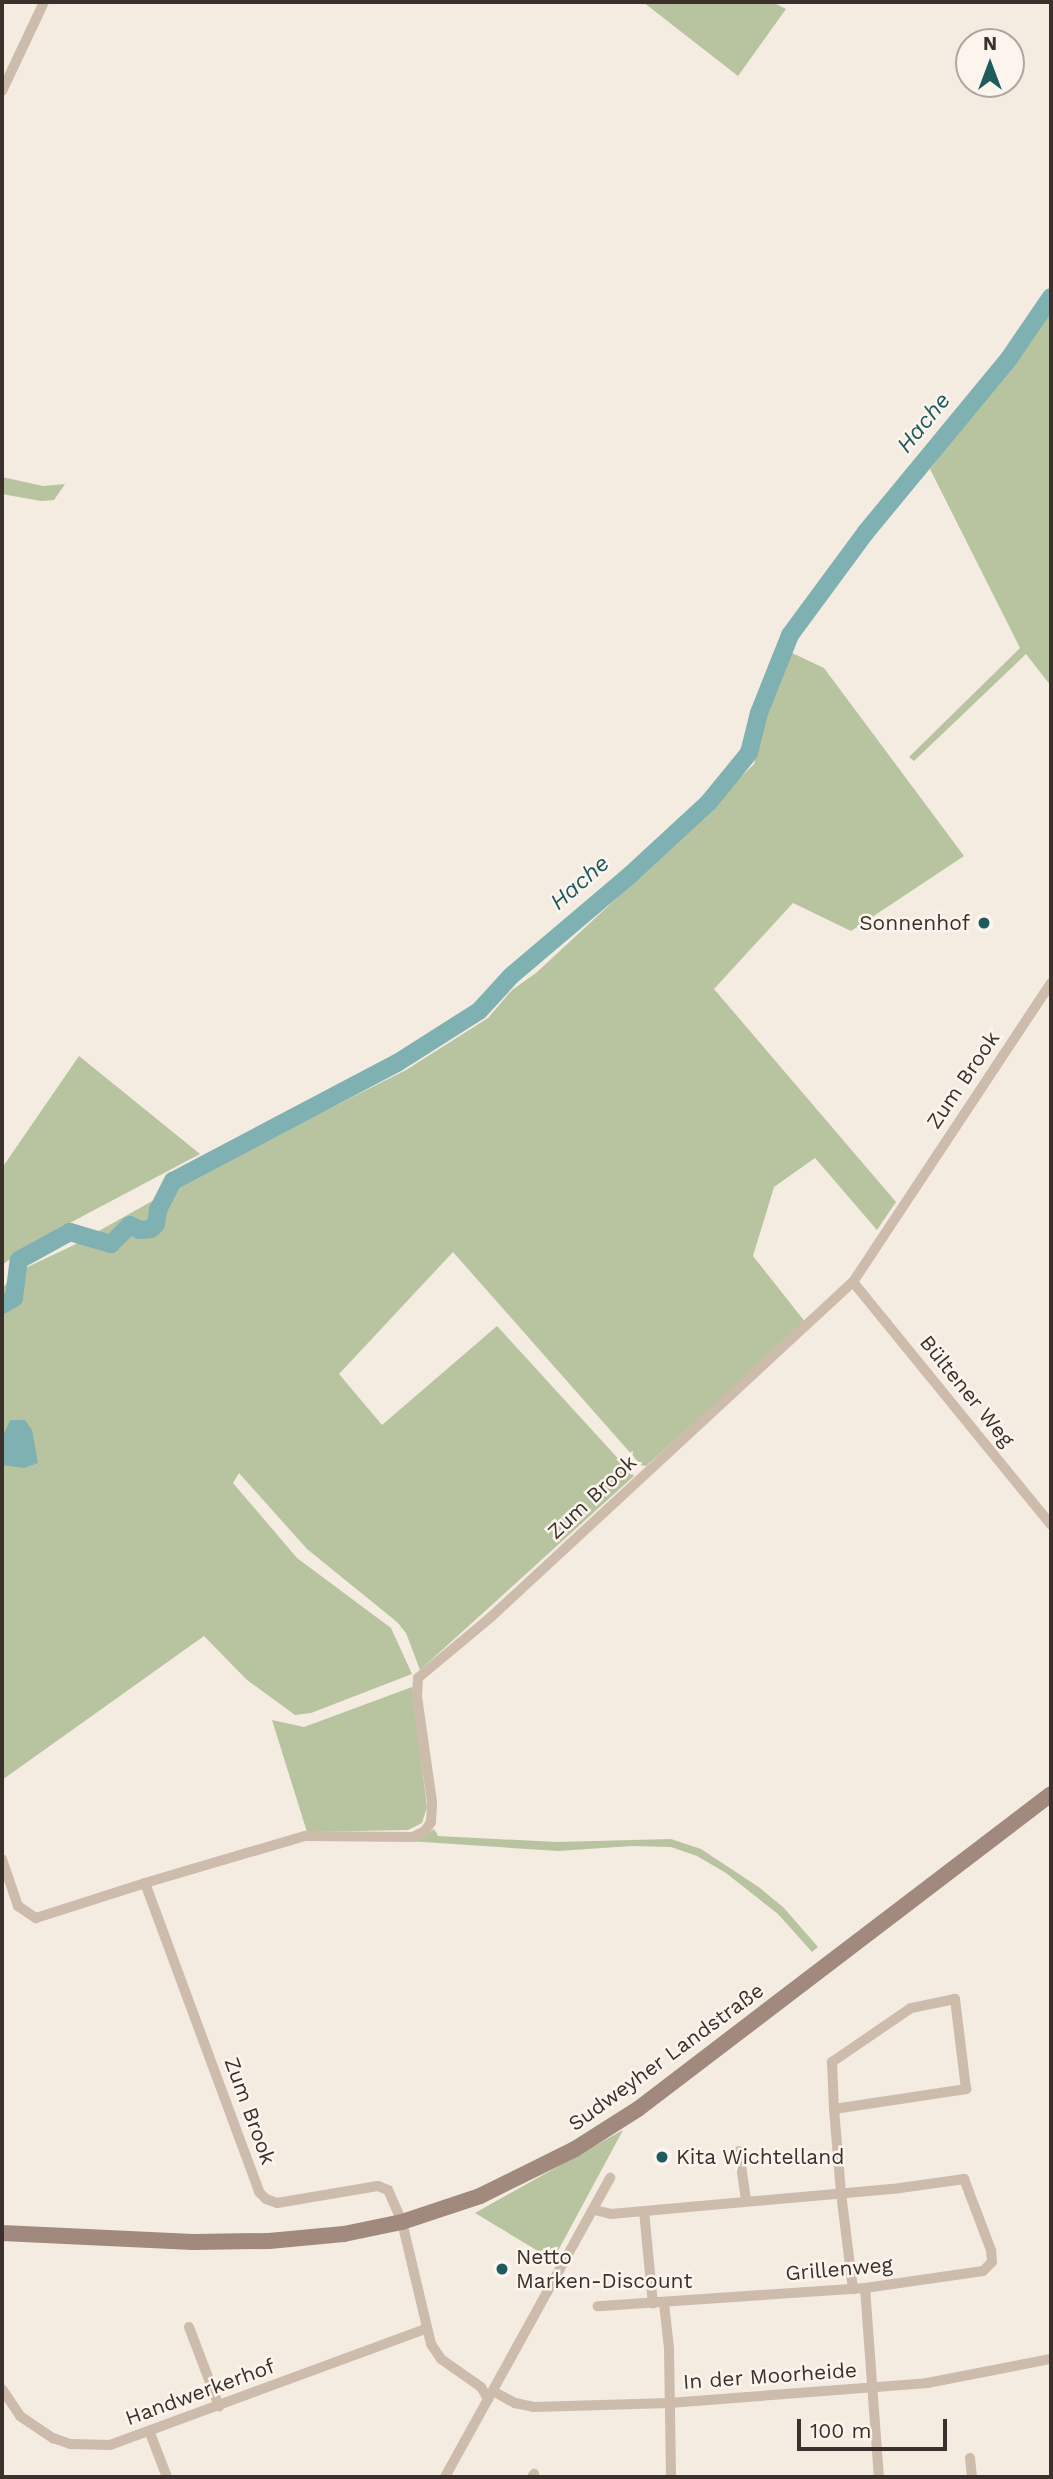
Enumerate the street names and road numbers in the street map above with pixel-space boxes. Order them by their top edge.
street label: Zum Brook [921,1027,1005,1133]
street label: Bültener Weg [914,1330,1020,1452]
street label: Zum Brook [542,1450,642,1544]
street label: Sudweyher Landstraße [563,1978,769,2136]
street label: Zum Brook [219,2054,281,2168]
street label: Grillenweg [784,2252,894,2286]
street label: Handwerkerhof [122,2353,278,2431]
street label: In der Moorheide [682,2357,858,2395]

